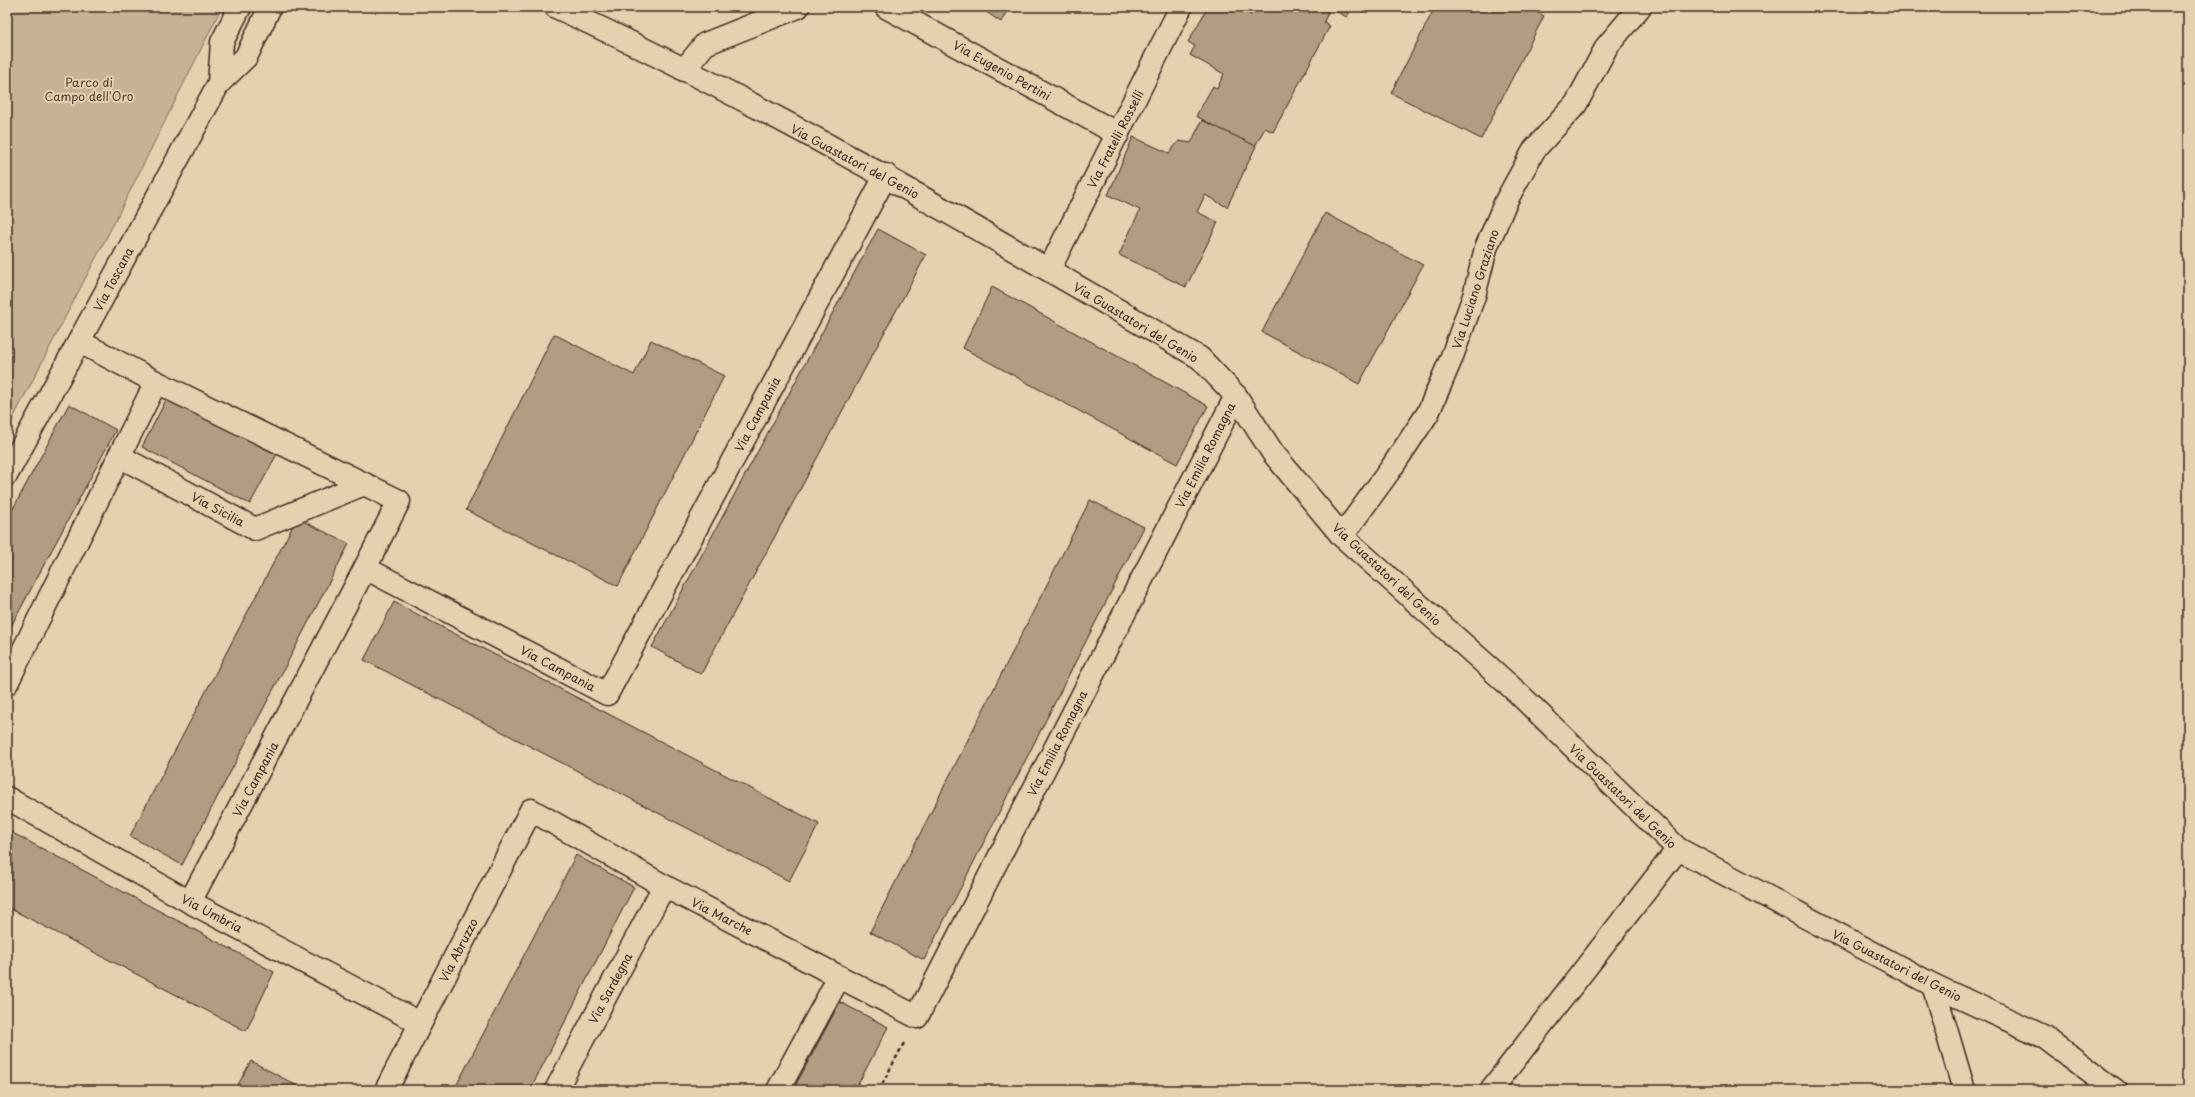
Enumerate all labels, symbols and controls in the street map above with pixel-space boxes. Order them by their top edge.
street label: Via Eugenio Pertini [950,36,1054,104]
park label: Parco di Campo dell'Oro [45,73,134,105]
street label: Via Fratelli Rosselli [1082,87,1148,191]
street label: Via Guastatori del Genio [788,119,923,203]
street label: Via Luciano Graziano [1447,226,1503,351]
street label: Via Toscana [89,243,138,314]
street label: Via Guastatori del Genio [1070,277,1202,367]
street label: Via Campania [730,373,785,455]
street label: Via Emilia Romagna [1171,399,1240,511]
street label: Via Sicilia [188,487,248,531]
street label: Via Guastatori del Genio [1328,519,1446,630]
street label: Via Campania [517,641,599,696]
street label: Via Emilia Romagna [1023,687,1092,799]
street label: Via Campania [228,738,283,820]
street label: Via Guastatori del Genio [1565,740,1681,852]
street label: Via Umbria [178,889,246,937]
street label: Via Marche [688,893,756,939]
street label: Via Abruzzo [434,915,482,985]
street label: Via Guastatori del Genio [1829,924,1965,1006]
street label: Via Sardegna [584,949,637,1027]

